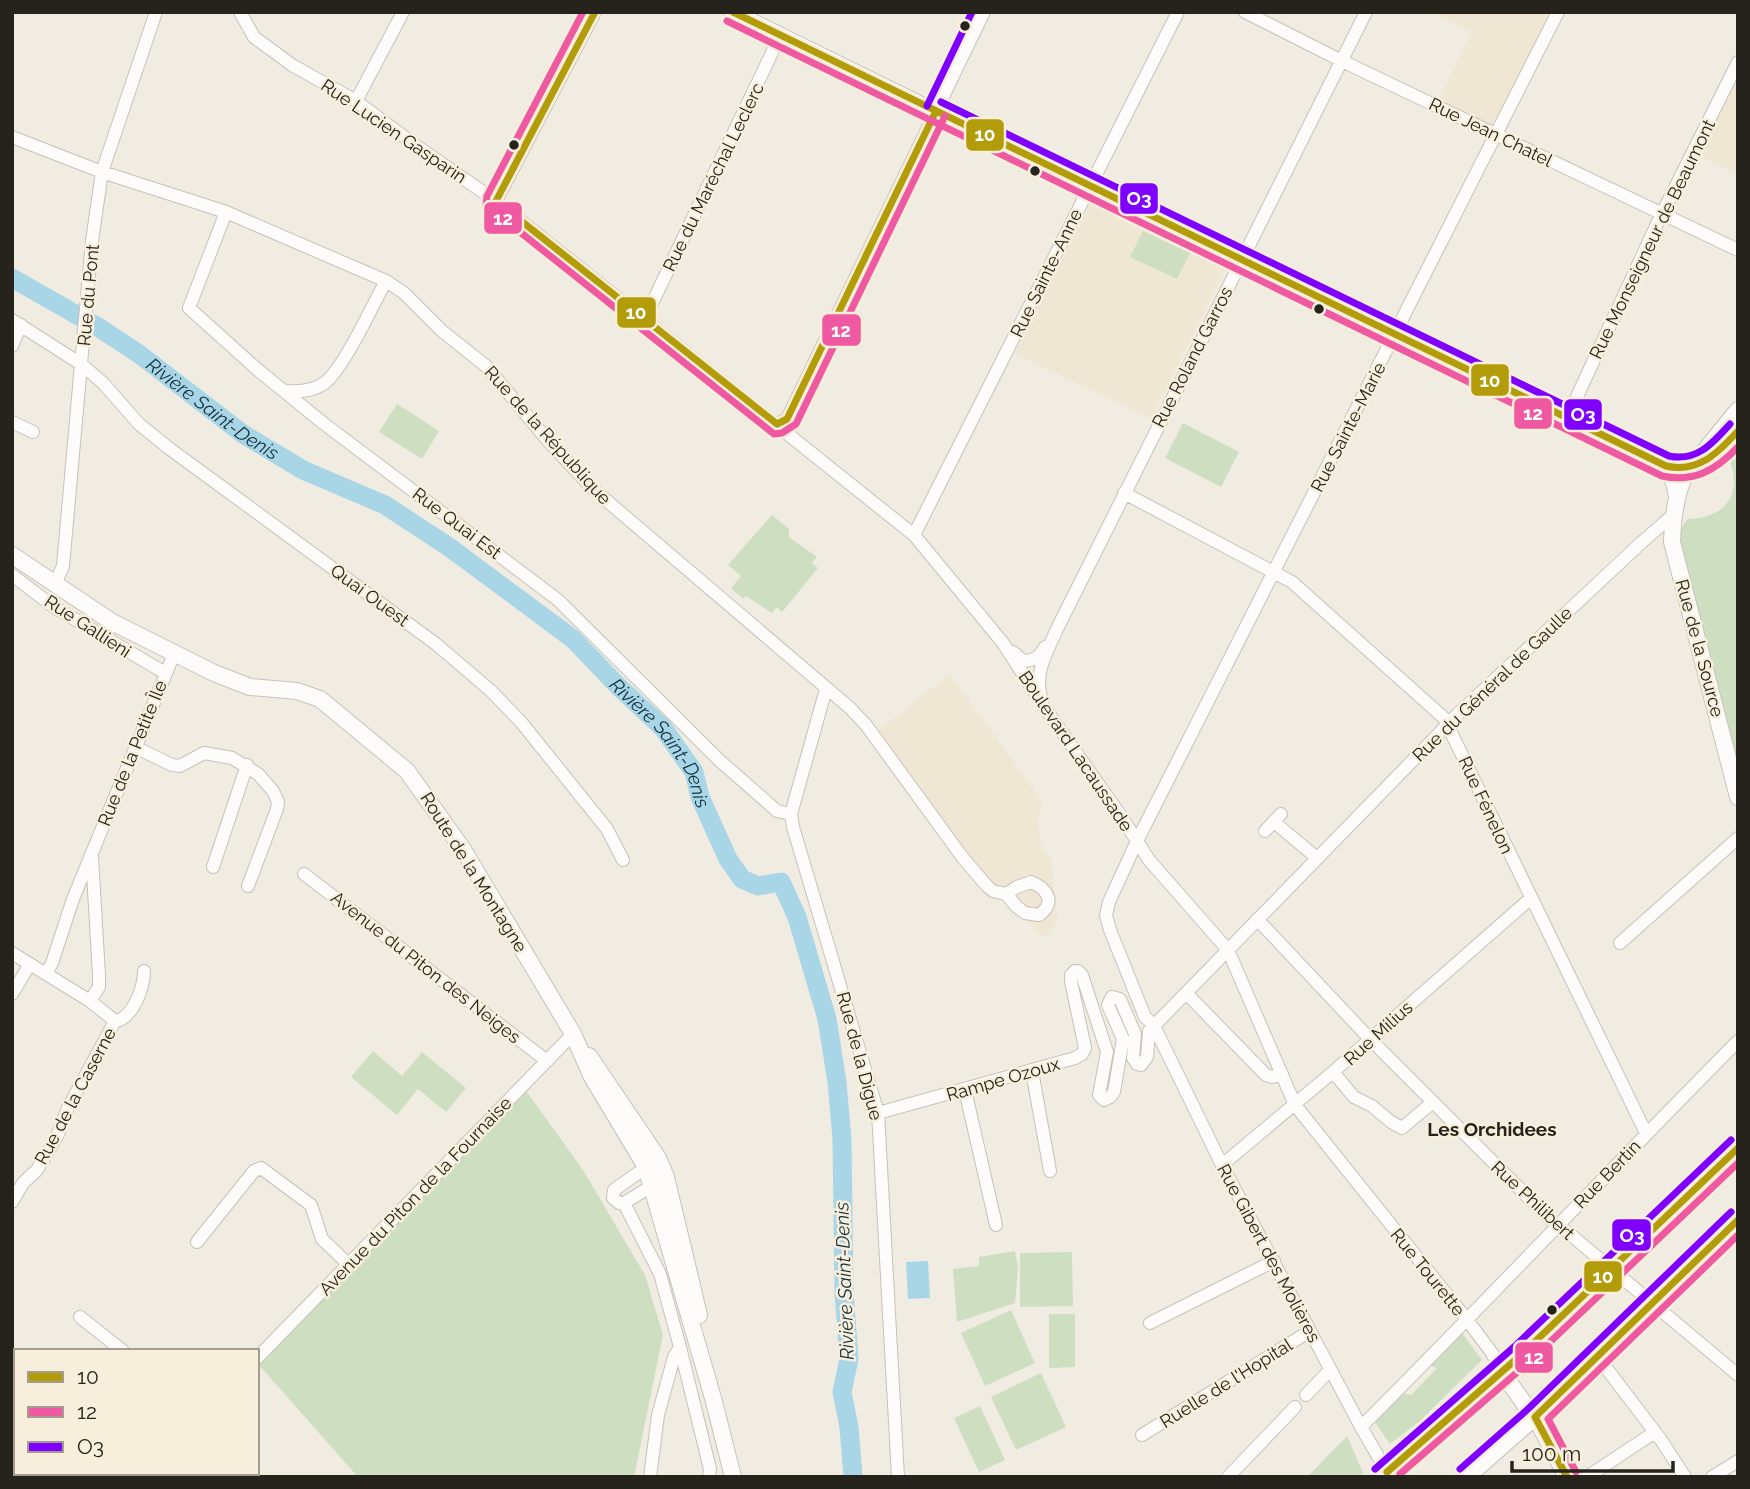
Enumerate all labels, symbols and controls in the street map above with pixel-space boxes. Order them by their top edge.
unlabelled marker [958,19,972,33]
street label: Rue Lucien Gasparin [317,74,471,188]
street label: Rue du Maréchal Leclerc [658,79,768,275]
street label: Rue Jean Chatel [1426,93,1556,171]
street label: Rue Monseigneur de Beaumont [1585,116,1719,362]
line badge: 10 [965,118,1005,152]
text: 10 [974,123,996,145]
unlabelled marker [507,138,521,152]
unlabelled marker [1028,164,1042,178]
line badge: O3 [1119,182,1159,215]
text: O3 [1127,187,1151,209]
line badge: 12 [483,201,523,235]
street label: Rue Sainte-Anne [1006,205,1086,341]
text: 12 [493,207,513,229]
street label: Rue du Pont [73,243,103,347]
street label: Rue Roland Garros [1147,283,1237,431]
line badge: 10 [616,296,657,329]
text: 10 [625,301,647,323]
unlabelled marker [1312,302,1326,316]
line badge: 12 [821,313,862,347]
text: 12 [831,319,851,341]
water label: Rivière Saint-Denis [142,353,283,464]
street label: Rue Sainte-Marie [1306,358,1390,495]
street label: Rue de la République [480,361,616,509]
line badge: 10 [1470,363,1510,397]
text: 10 [1479,369,1501,391]
line badge: 12 [1513,397,1553,430]
line badge: O3 [1563,398,1603,431]
text: 12 [1523,402,1543,424]
text: O3 [1571,403,1595,425]
street label: Rue Quai Est [409,483,505,563]
street label: Quai Ouest [327,559,413,631]
street label: Rue de la Source [1672,577,1729,720]
street label: Rue Gallieni [41,590,135,662]
street label: Rue du Général de Gaulle [1408,602,1576,766]
street label: Boulevard Lacaussade [1014,667,1138,836]
water label: Rivière Saint-Denis [605,674,714,811]
street label: Rue de la Petite Île [92,676,171,829]
street label: Rue Fénelon [1454,753,1518,857]
street label: Route de la Montagne [416,788,532,956]
street label: Avenue du Piton des Neiges [327,886,525,1048]
street label: Rue de la Digue [833,989,887,1123]
street label: Rue Milius [1339,996,1417,1069]
street label: Rue de la Caserne [30,1024,120,1168]
street label: Rampe Ozoux [944,1053,1062,1105]
street label: Avenue du Piton de la Fournaise [314,1092,516,1300]
district label: Les Orchidees [1427,1118,1557,1140]
street label: Rue Bertin [1569,1135,1645,1213]
street label: Rue Philibert [1487,1156,1579,1244]
street label: Rue Gibert des Molières [1213,1160,1325,1346]
water label: Rivière Saint-Denis [830,1201,858,1360]
line badge: O3 [1611,1218,1652,1252]
street label: Rue Tourette [1386,1224,1470,1320]
text: O3 [1620,1224,1644,1246]
line badge: 10 [1583,1260,1623,1293]
text: 10 [1592,1265,1614,1287]
unlabelled marker [1545,1303,1559,1317]
street label: Ruelle de l'Hopital [1156,1334,1296,1432]
line badge: 12 [1514,1341,1554,1374]
text: 12 [1524,1346,1544,1368]
legend [14,1349,259,1475]
text: 10 [77,1364,99,1389]
text: 12 [77,1399,97,1424]
scale bar [1512,1430,1673,1474]
text: O3 [77,1434,104,1459]
text: 100 m [1522,1441,1581,1466]

